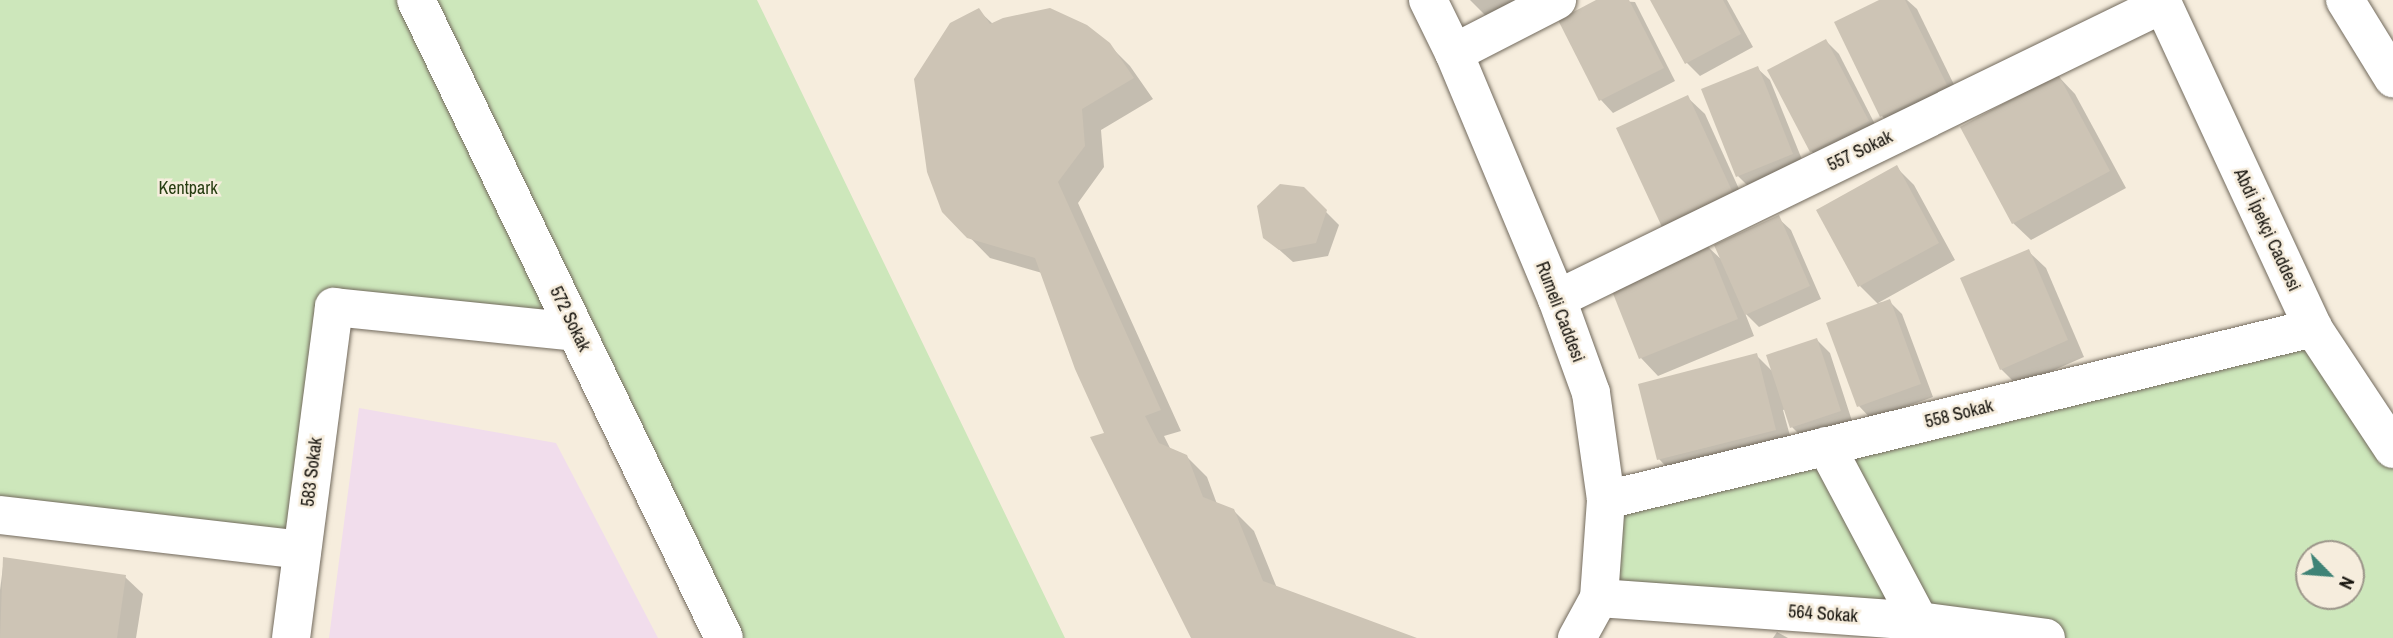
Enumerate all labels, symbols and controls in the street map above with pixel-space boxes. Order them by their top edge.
street label: 557 Sokak [1824,126,1896,176]
street label: Abdi İpekçi Caddesi [2229,165,2305,295]
park label: Kentpark [158,177,218,199]
street label: Rumeli Caddesi [1531,259,1589,365]
street label: 572 Sokak [545,283,595,355]
street label: 558 Sokak [1923,395,1995,433]
street label: 583 Sokak [297,436,327,508]
north arrow [2295,540,2365,610]
text: N [2333,572,2361,594]
street label: 564 Sokak [1787,601,1859,627]

